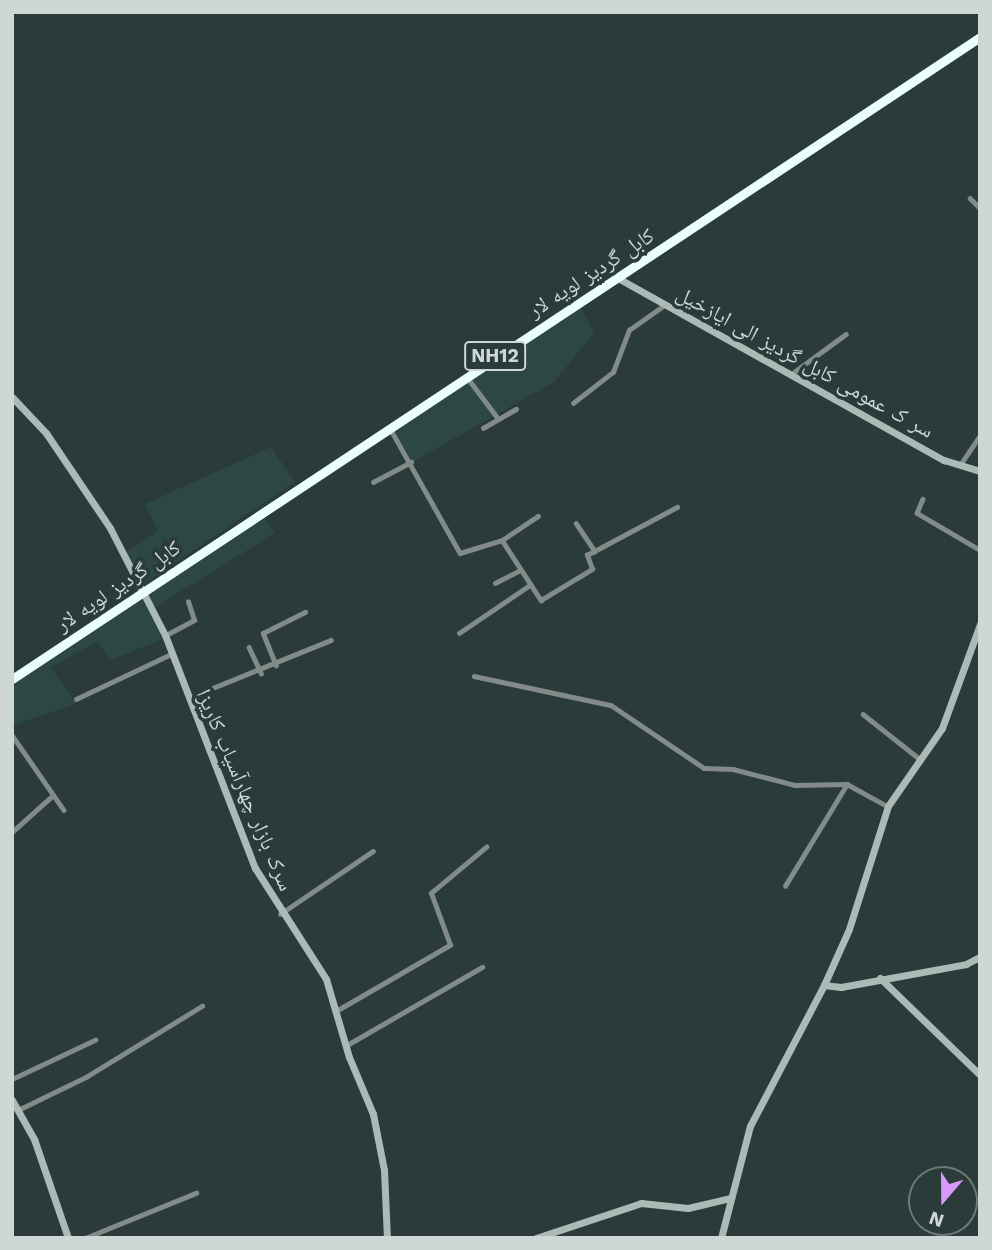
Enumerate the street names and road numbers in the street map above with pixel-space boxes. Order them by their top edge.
street label: کابل گردیز لویه لار [523,223,659,323]
street label: سر ک عمومی کابل گردیز الی ایازخیل [672,281,938,443]
road number: NH12 [463,340,526,372]
street label: کابل گردیز لویه لار [51,535,185,637]
street label: سرک بازار چهارآسیاب کاریزا [191,685,299,895]

